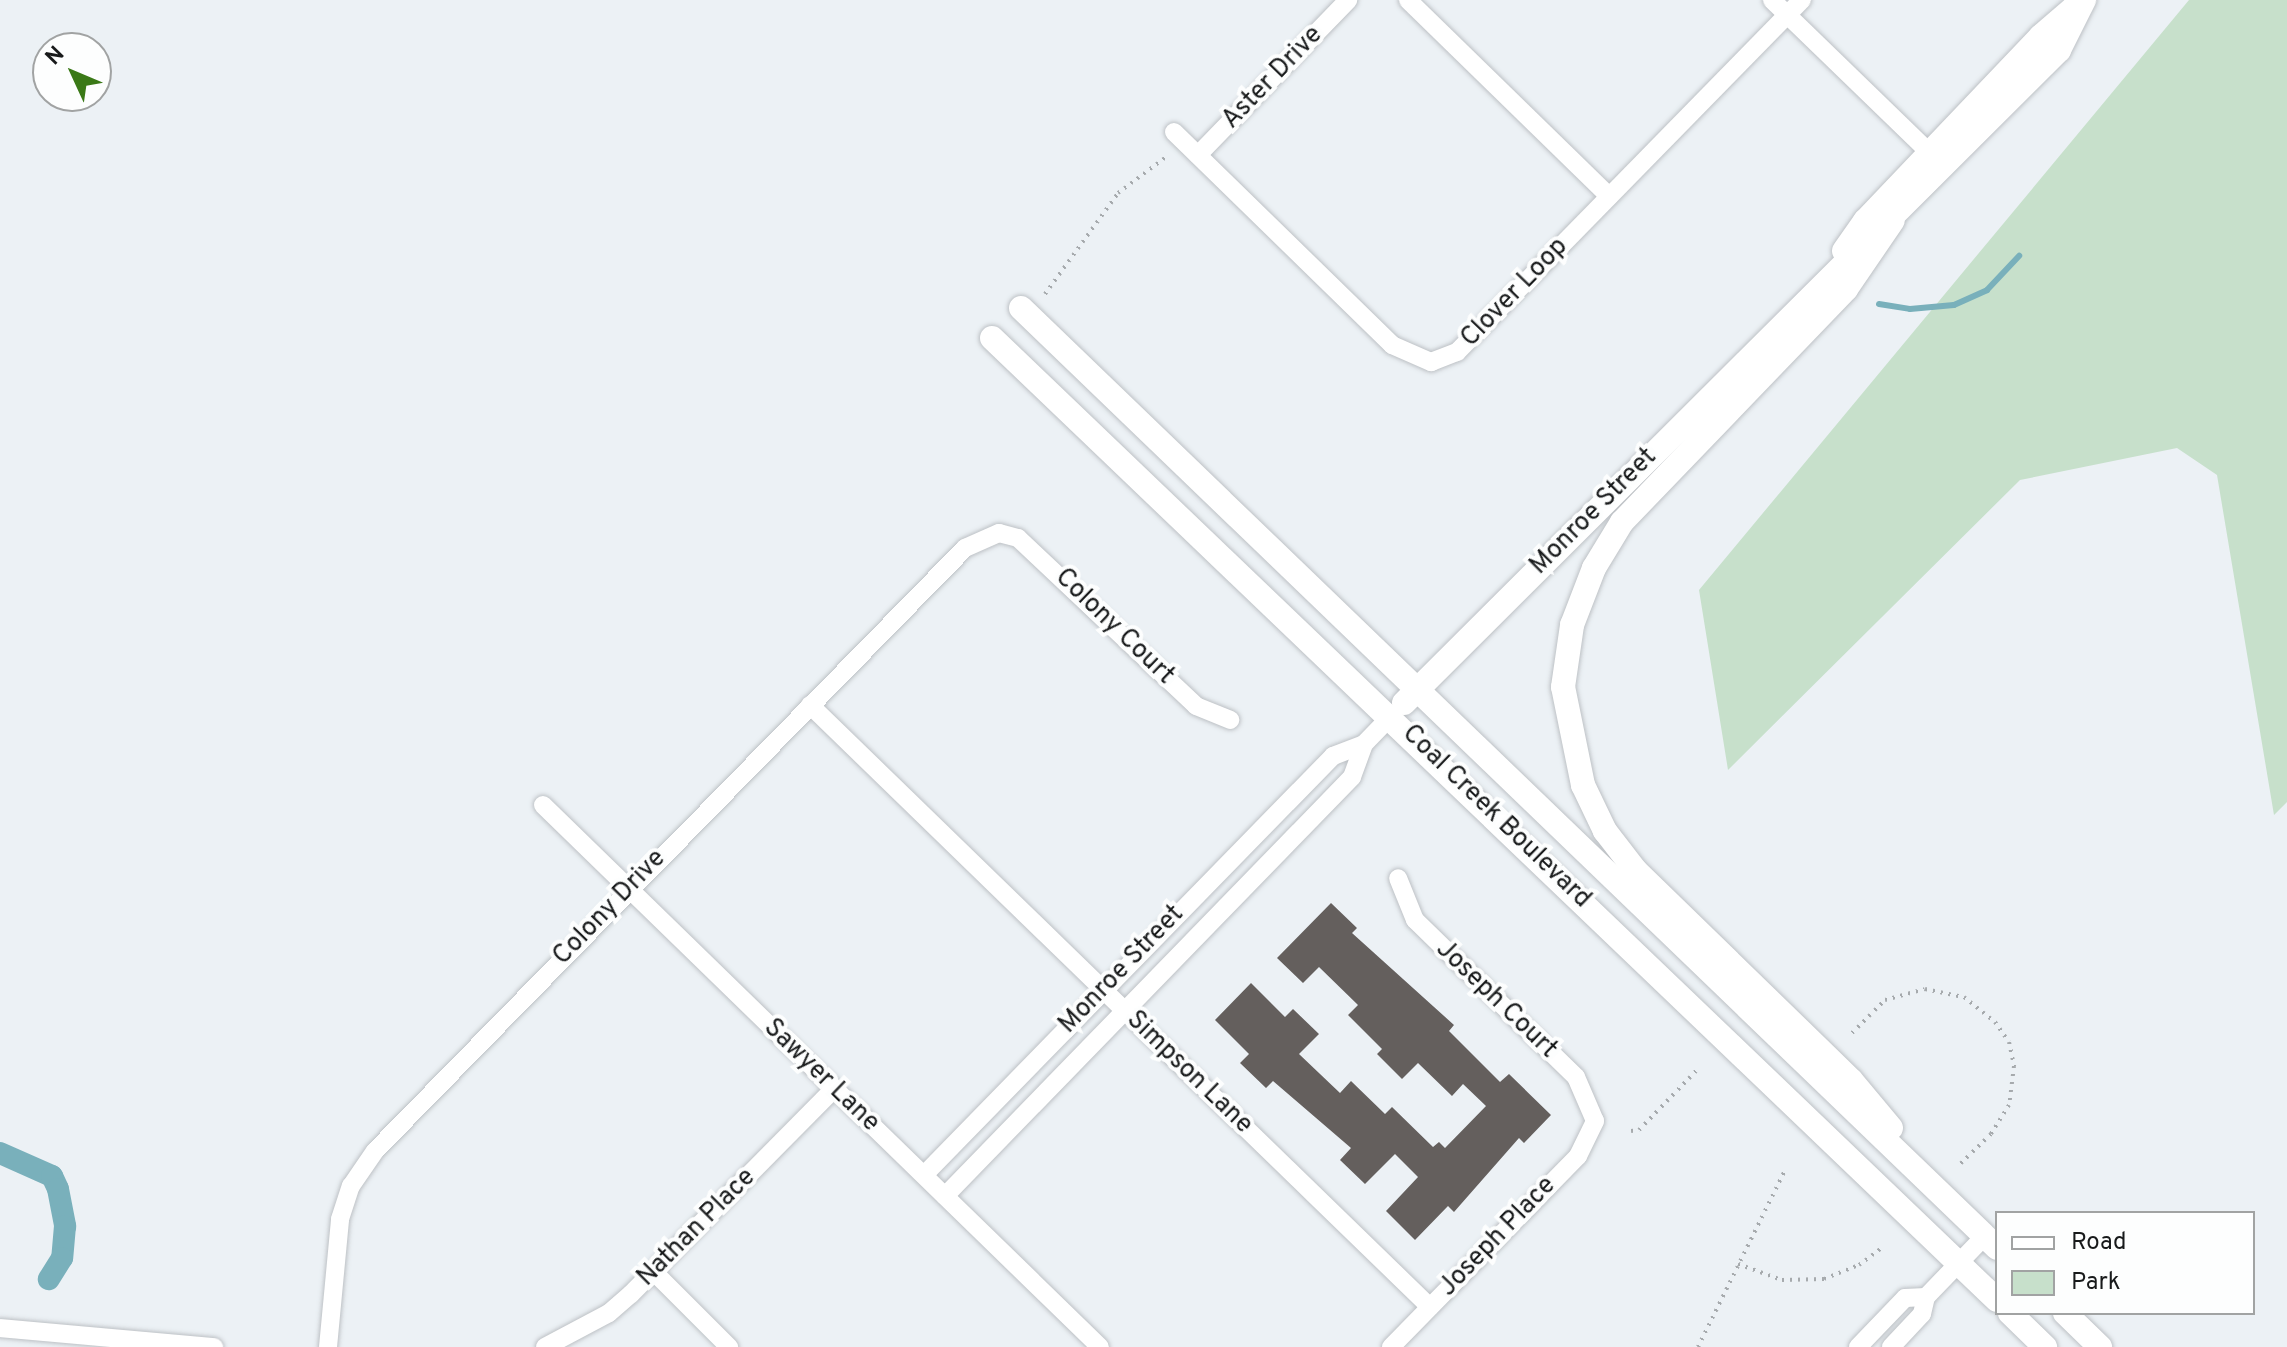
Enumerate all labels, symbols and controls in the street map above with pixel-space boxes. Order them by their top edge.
street label: Aster Drive [1216,20,1330,136]
north arrow [32,32,112,112]
text: N [41,41,71,71]
street label: Clover Loop [1455,232,1575,354]
street label: Monroe Street [1524,442,1664,582]
street label: Colony Court [1048,562,1180,692]
street label: Coal Creek Boulevard [1395,719,1597,915]
street label: Colony Drive [547,844,673,972]
street label: Monroe Street [1053,899,1191,1041]
street label: Joseph Court [1429,934,1563,1066]
street label: Simpson Lane [1119,1005,1259,1141]
street label: Sawyer Lane [756,1013,886,1139]
street label: Nathan Place [631,1162,763,1294]
street label: Joseph Place [1433,1171,1563,1303]
legend [1995,1211,2255,1315]
text: Road [2071,1228,2127,1258]
text: Park [2071,1268,2121,1298]

